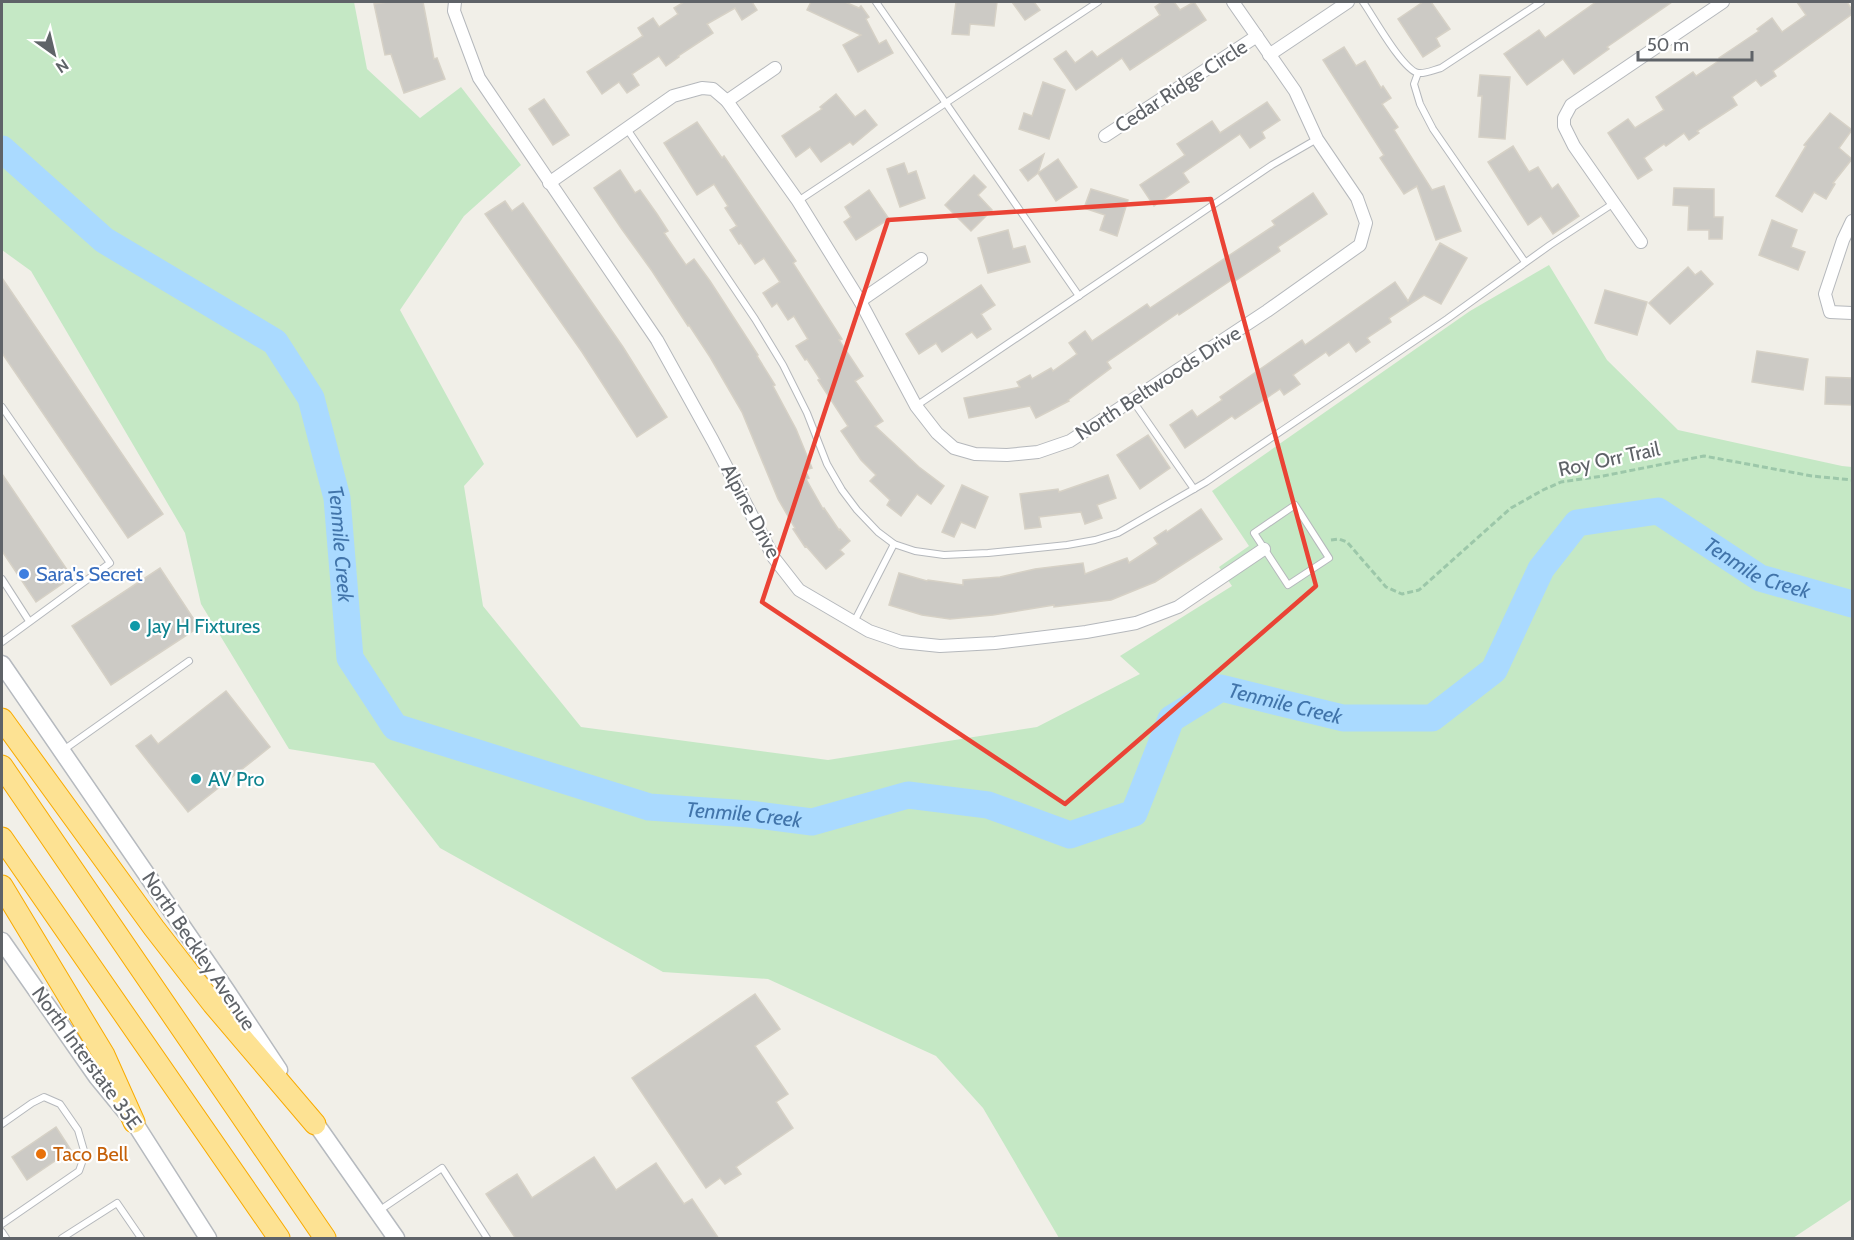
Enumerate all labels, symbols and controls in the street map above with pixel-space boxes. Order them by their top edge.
north arrow [24,24,84,84]
scale bar [1638,24,1752,62]
street label: Cedar Ridge Circle [1110,34,1252,138]
text: 50 m [1647,34,1689,56]
text: N [52,55,72,77]
street label: North Beltwoods Drive [1071,321,1245,445]
street label: Roy Orr Trail [1556,436,1662,481]
street label: Alpine Drive [716,460,786,562]
water label: Tenmile Creek [322,483,358,604]
water label: Tenmile Creek [1699,532,1814,604]
place label: Sara's Secret [36,562,143,586]
marker: Sara's Secret [17,567,31,581]
place label: Jay H Fixtures [146,614,260,638]
marker: Jay H Fixtures [128,619,142,633]
water label: Tenmile Creek [1226,677,1346,730]
place label: AV Pro [208,767,264,791]
marker: AV Pro [189,772,203,786]
water label: Tenmile Creek [685,797,804,833]
street label: North Beckley Avenue [137,867,261,1035]
street label: North Interstate 35E [27,982,147,1134]
place label: Taco Bell [53,1142,128,1166]
marker: Taco Bell [34,1147,48,1161]

